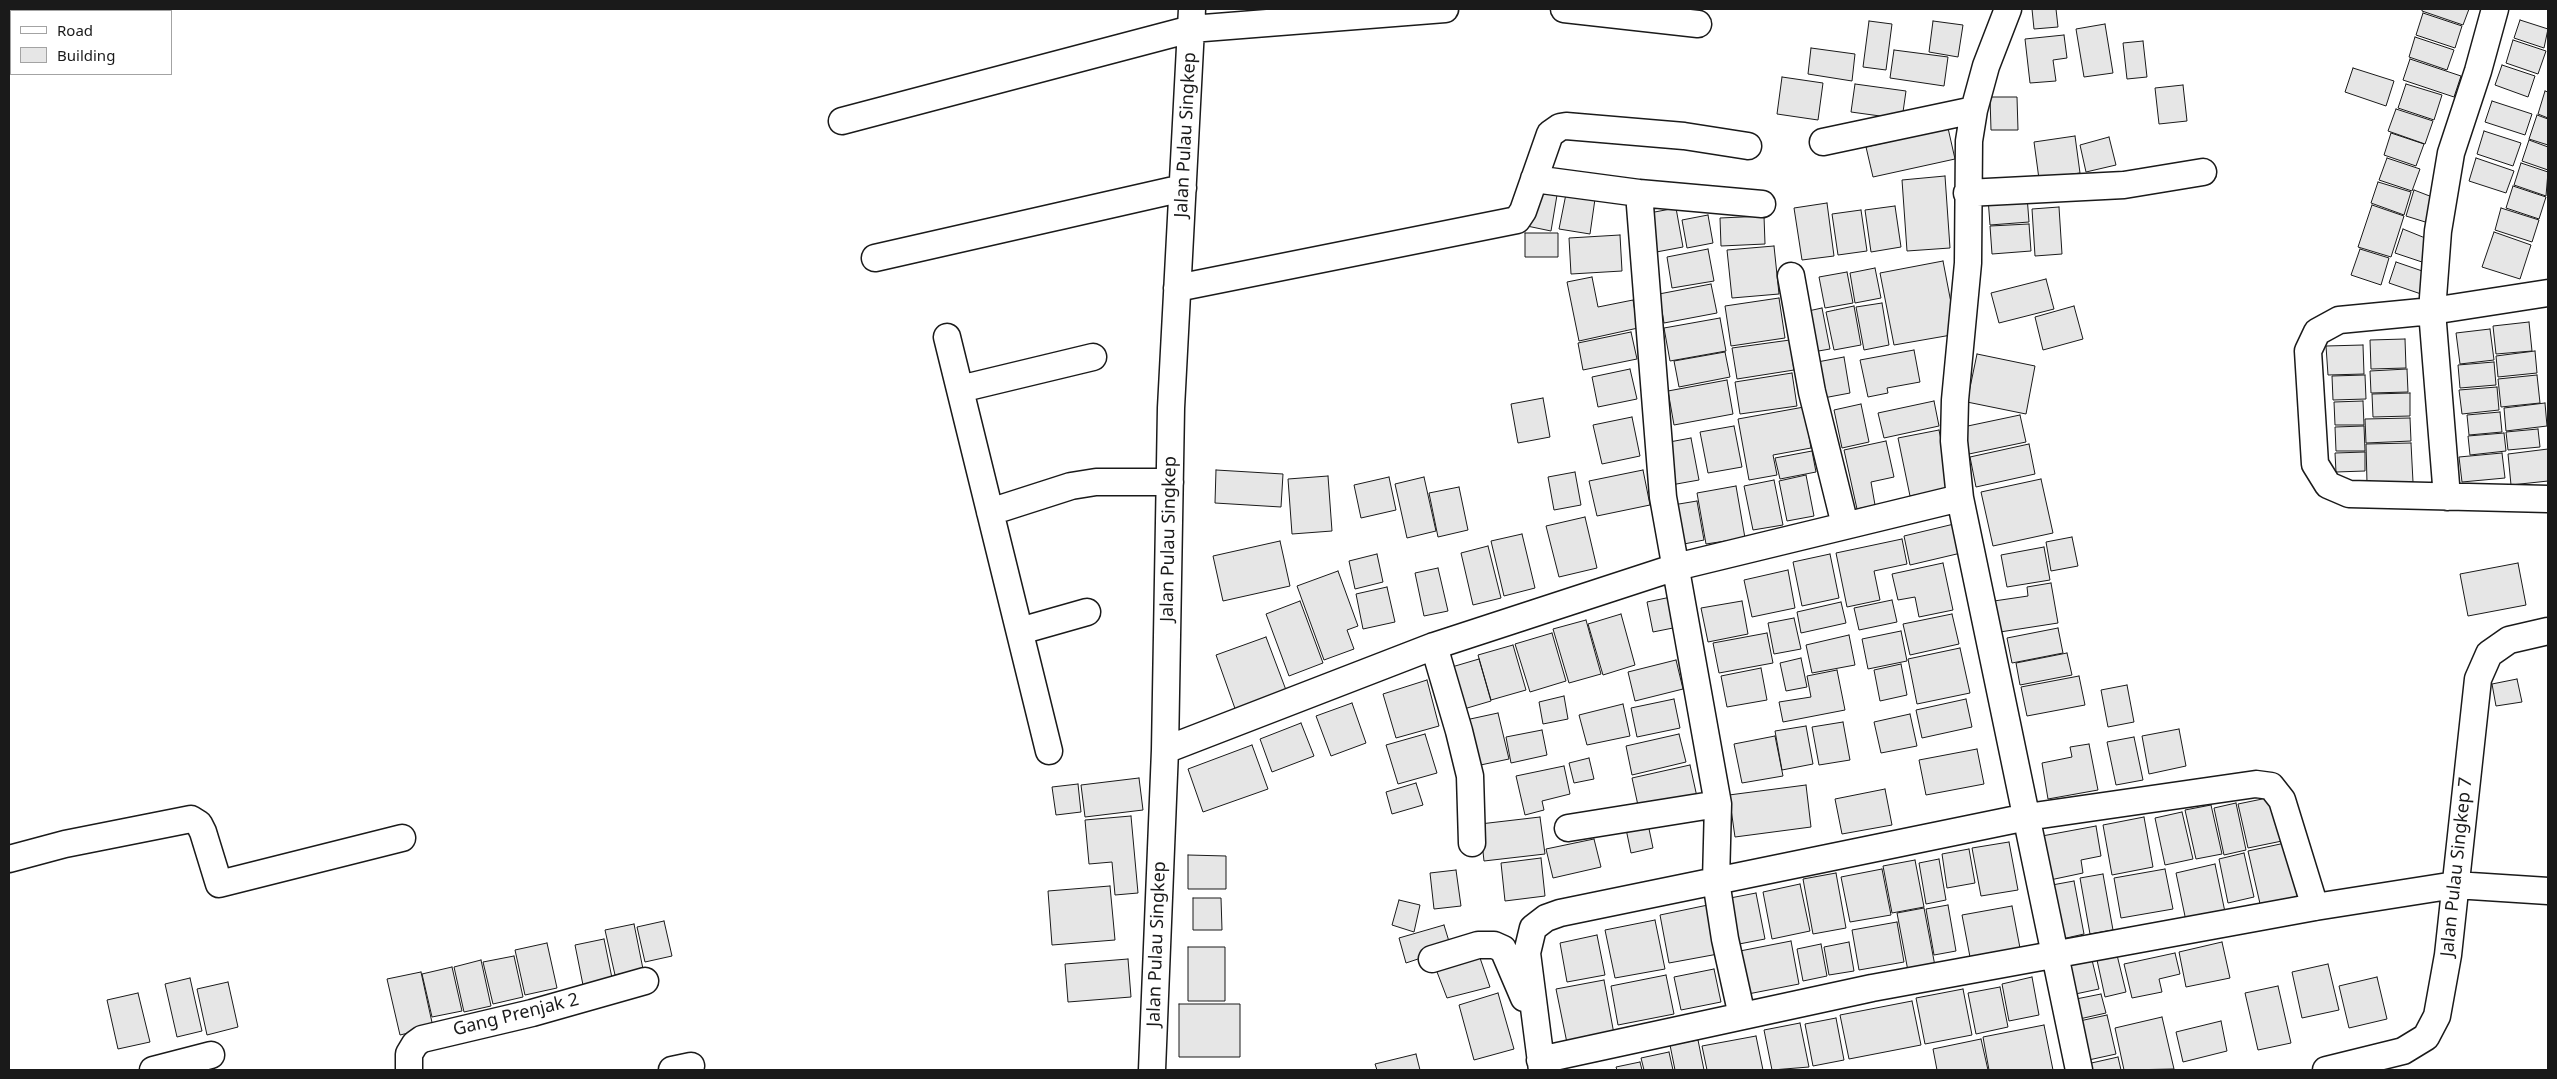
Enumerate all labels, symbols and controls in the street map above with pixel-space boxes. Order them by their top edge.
legend [10,10,172,75]
text: Road [57,20,93,40]
text: Building [57,45,115,65]
street label: Jalan Pulau Singkep [1171,52,1201,218]
street label: Jalan Pulau Singkep [1157,456,1181,622]
street label: Jalan Pulau Singkep 7 [2437,776,2477,958]
street label: Jalan Pulau Singkep [1143,861,1171,1027]
street label: Gang Prenjak 2 [451,989,581,1041]

